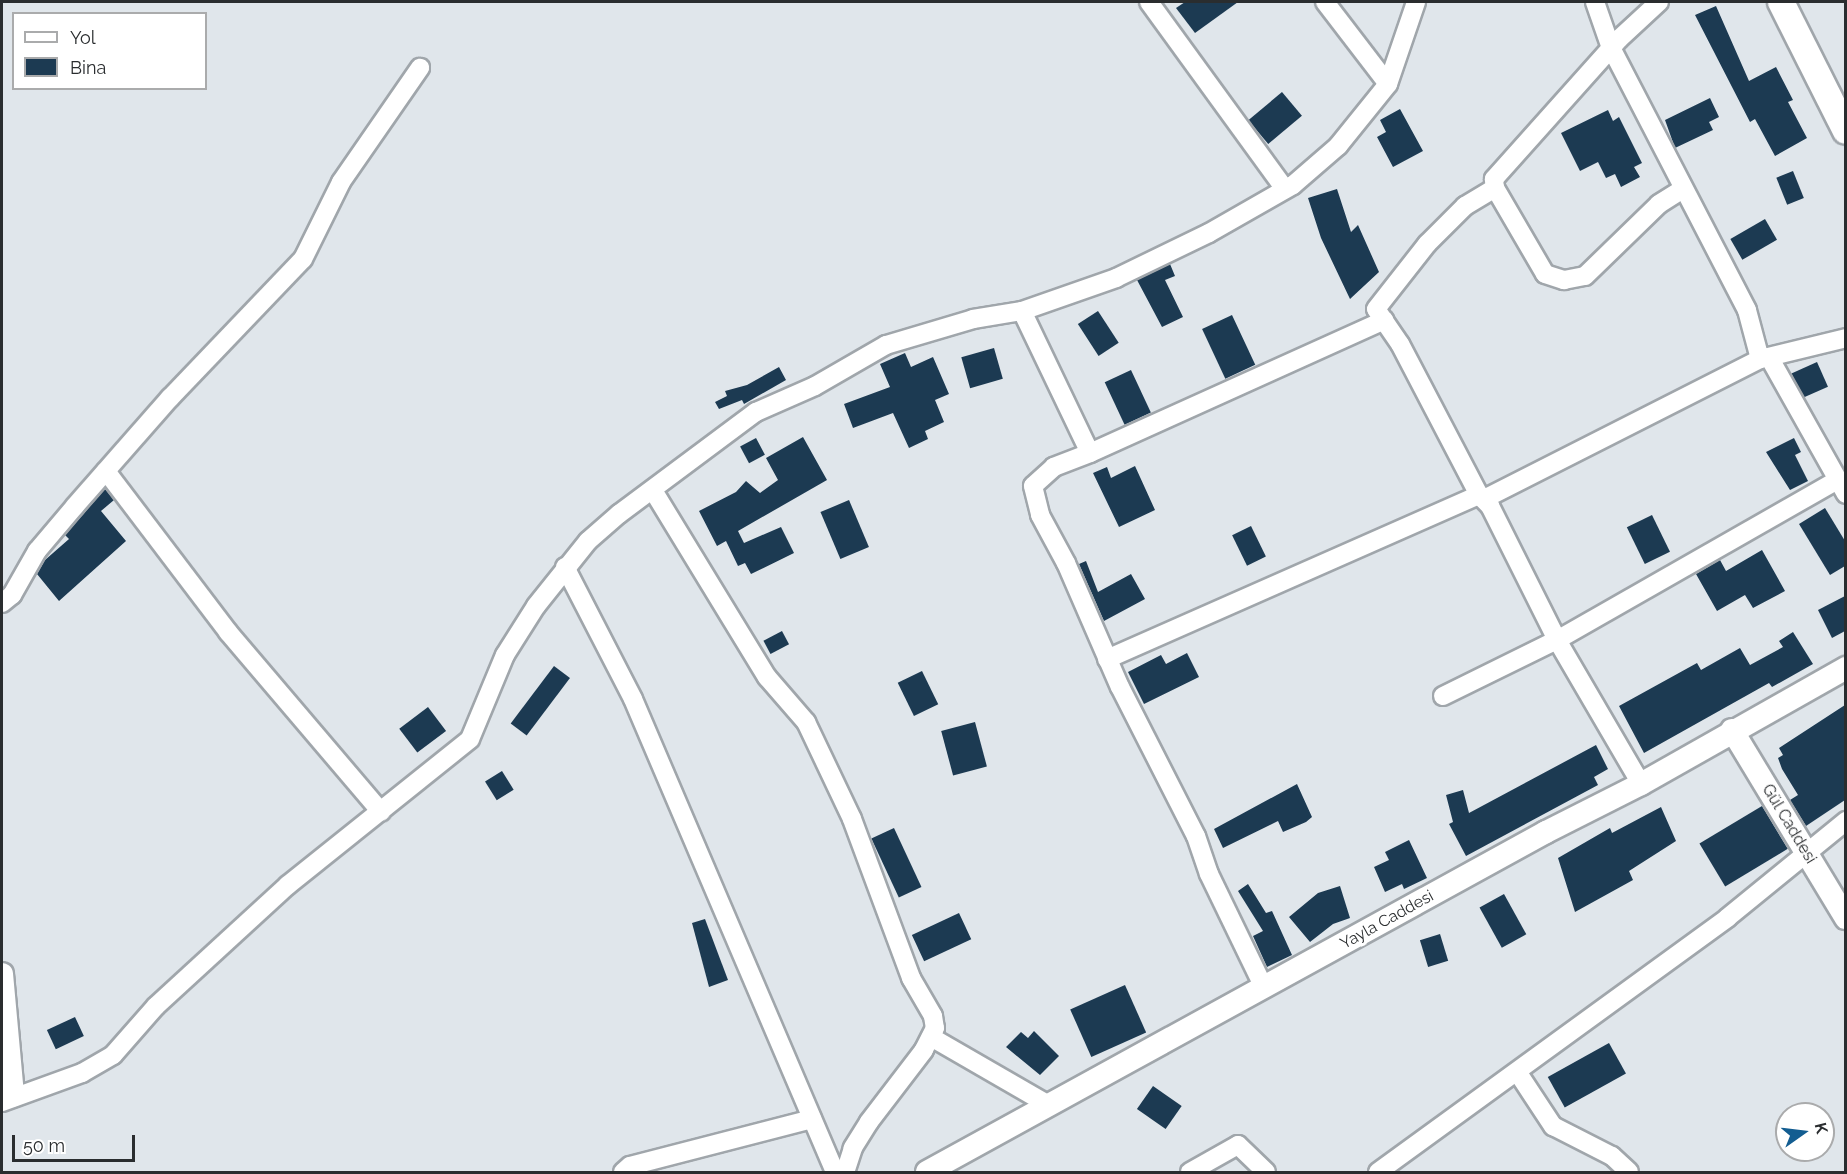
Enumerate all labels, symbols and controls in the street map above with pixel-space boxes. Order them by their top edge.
legend [12,12,207,90]
text: Yol [70,27,96,48]
text: Bina [70,57,106,78]
street label: Gül Caddesi [1758,781,1820,867]
street label: Yayla Caddesi [1337,887,1437,953]
north arrow [1775,1102,1835,1162]
text: K [1810,1121,1832,1136]
scale bar [15,1123,138,1161]
text: 50 m [23,1135,65,1156]

